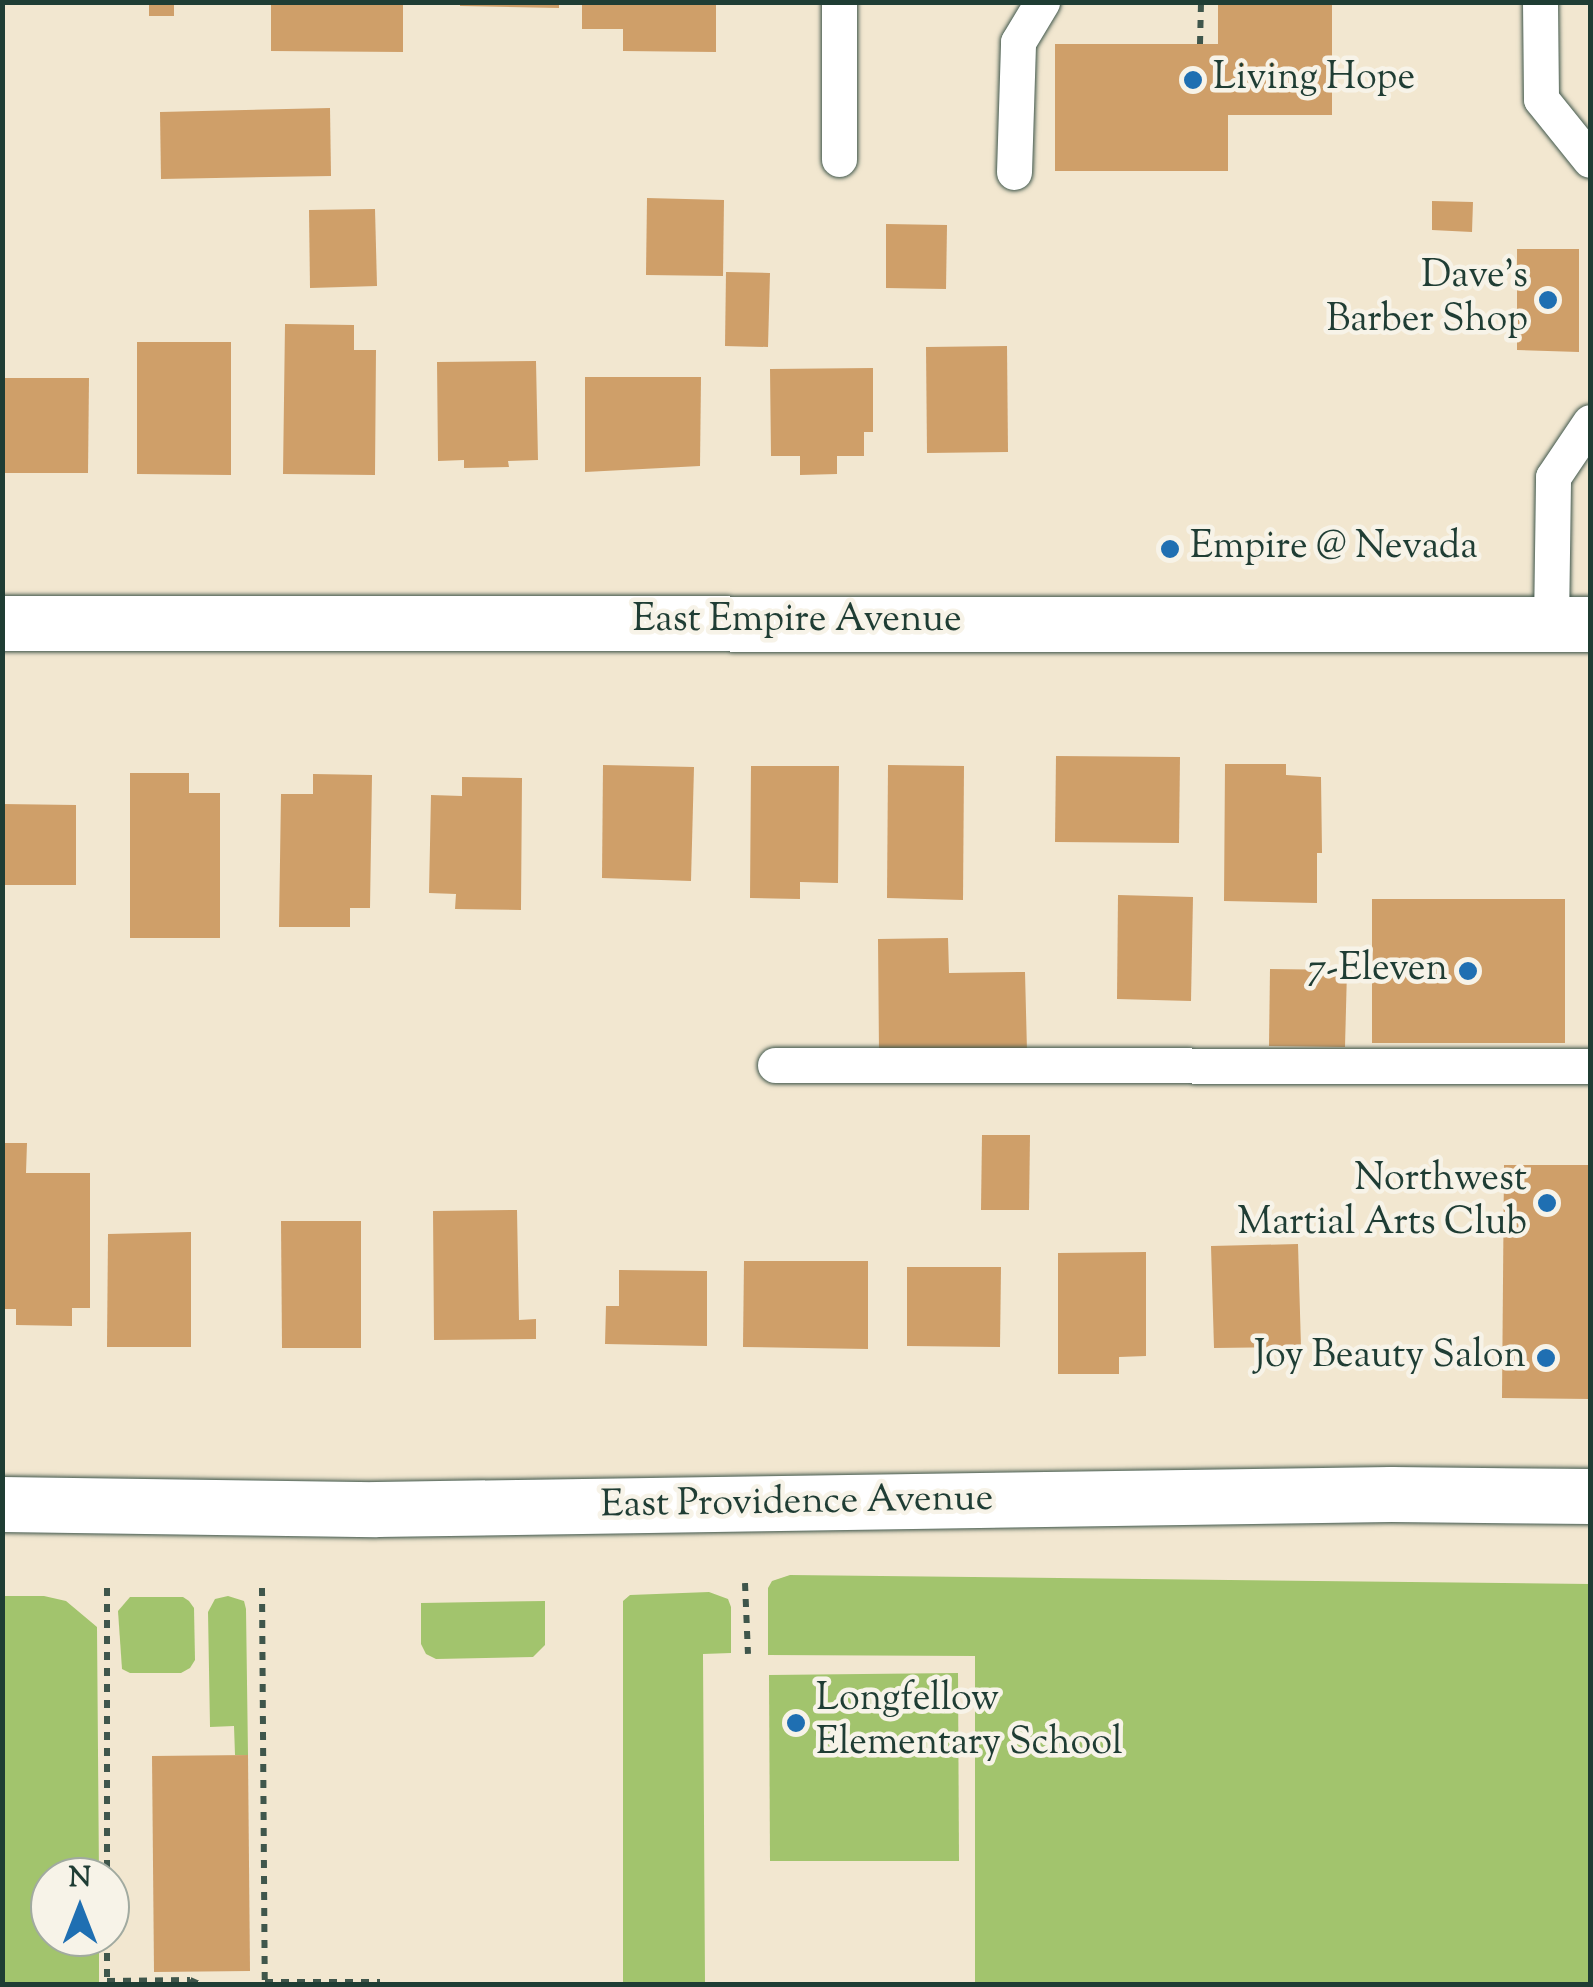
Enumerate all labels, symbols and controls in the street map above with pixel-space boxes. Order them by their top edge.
place label: Living Hope [1213,57,1415,103]
marker: Living Hope [1182,69,1204,91]
place label: Dave's Barber Shop [1326,255,1528,344]
marker: Dave's Barber Shop [1537,289,1559,311]
place label: Empire @ Nevada [1190,526,1478,572]
marker: Empire @ Nevada [1159,538,1181,560]
street label: East Empire Avenue [632,599,962,645]
place label: 7-Eleven [1308,948,1448,994]
marker: 7-Eleven [1457,960,1479,982]
place label: Northwest Martial Arts Club [1237,1158,1527,1248]
marker: Northwest Martial Arts Club [1536,1192,1558,1214]
place label: Joy Beauty Salon [1254,1335,1526,1381]
marker: Joy Beauty Salon [1535,1347,1557,1369]
street label: East Providence Avenue [600,1478,994,1530]
place label: Longfellow Elementary School [816,1678,1123,1768]
marker: Longfellow Elementary School [785,1712,807,1734]
north arrow [30,1857,130,1957]
text: N [69,1859,91,1899]

